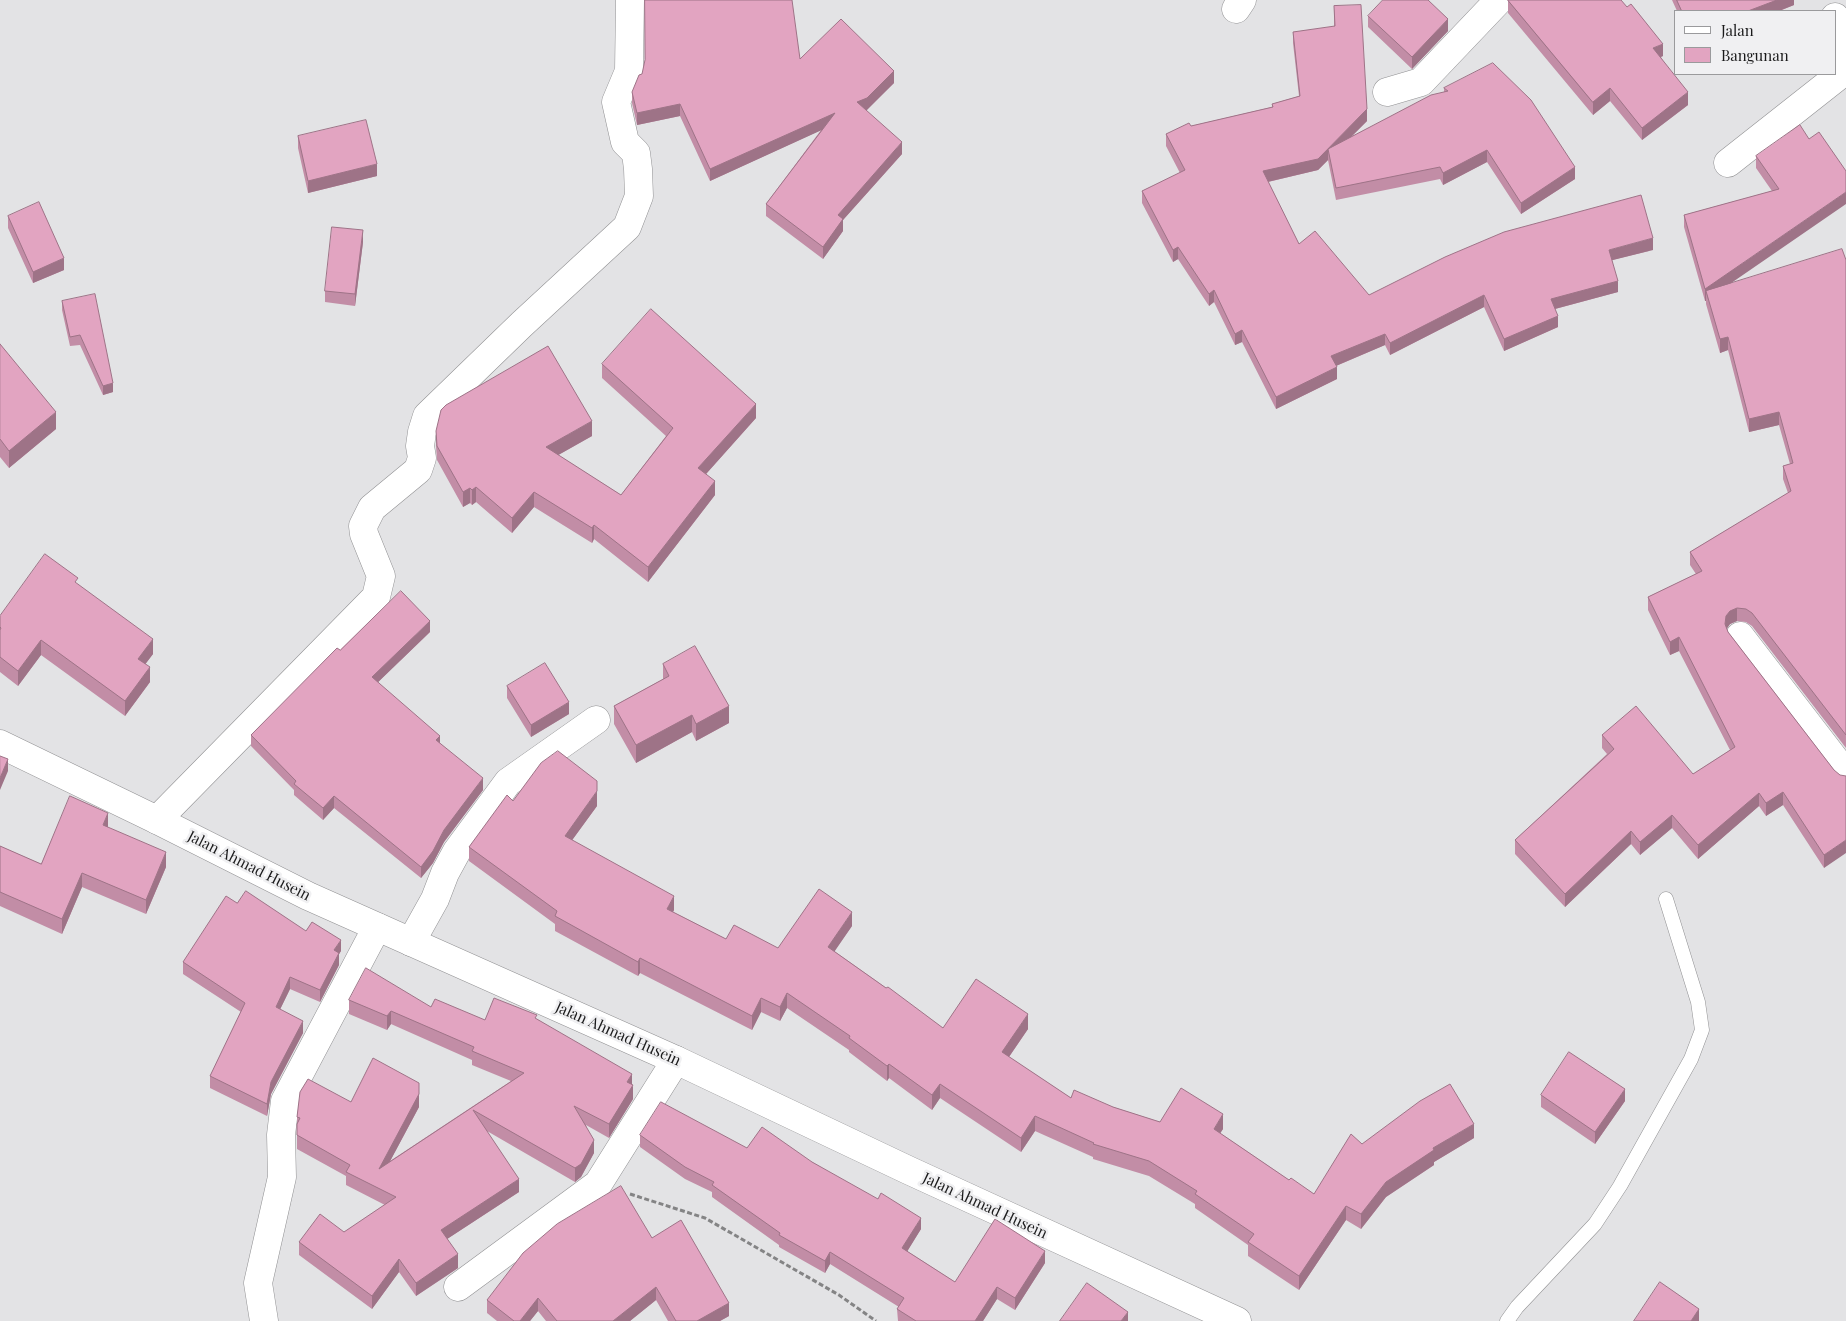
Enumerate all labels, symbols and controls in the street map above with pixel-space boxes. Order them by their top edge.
legend [1674,10,1836,75]
text: Jalan [1721,20,1754,40]
text: Bangunan [1721,45,1789,65]
street label: Jalan Ahmad Husein [185,827,313,905]
street label: Jalan Ahmad Husein [552,998,684,1070]
street label: Jalan Ahmad Husein [920,1169,1050,1243]

